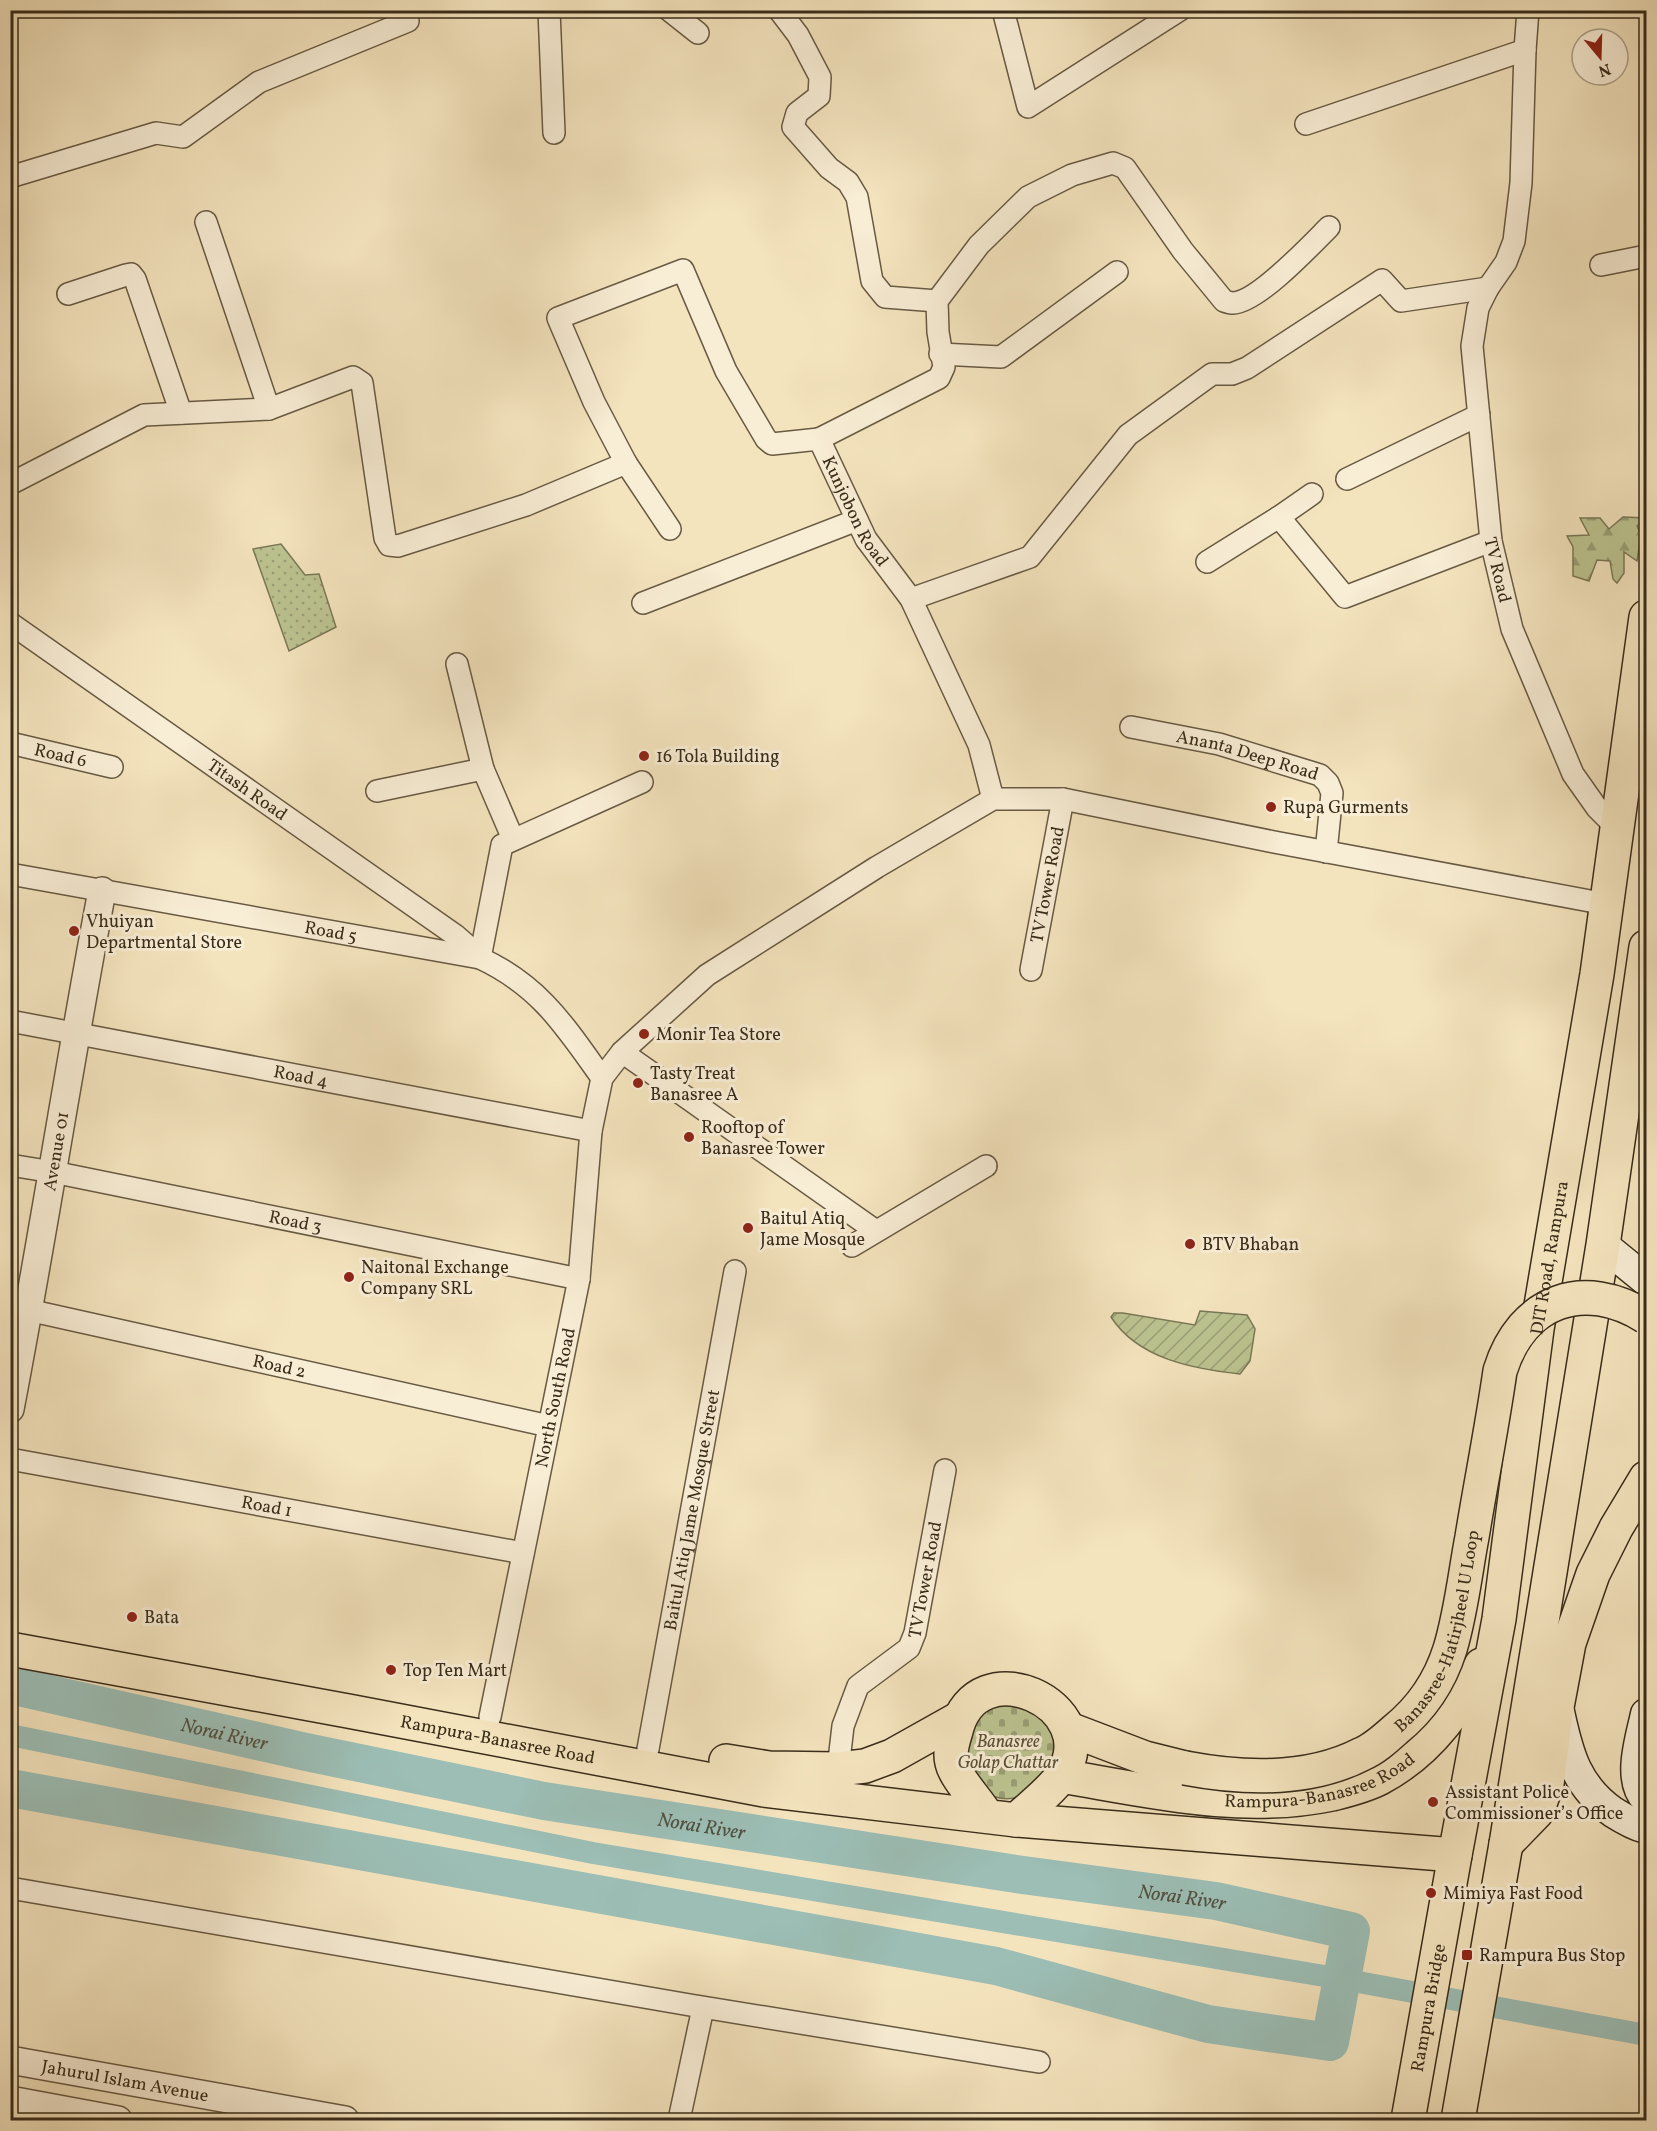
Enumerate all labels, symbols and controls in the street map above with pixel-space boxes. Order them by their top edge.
north arrow [1570,27,1630,87]
text: N [1595,57,1613,82]
street label: Kunjobon Road [815,452,894,573]
street label: TV Road [1477,535,1516,605]
street label: Ananta Deep Road [1174,725,1321,788]
street label: Road 6 [31,738,89,775]
place label: 16 Tola Building [656,745,779,770]
marker: 16 Tola Building [637,749,651,763]
street label: Titash Road [201,754,292,828]
place label: Rupa Gurments [1283,796,1408,821]
marker: Rupa Gurments [1264,800,1278,814]
street label: TV Tower Road [1025,824,1072,945]
place label: Vhuiyan Departmental Store [86,910,242,956]
street label: Road 5 [302,916,359,950]
marker: Vhuiyan Departmental Store [67,924,81,938]
place label: Monir Tea Store [656,1023,781,1048]
marker: Monir Tea Store [637,1027,651,1041]
street label: Road 4 [271,1060,330,1095]
place label: Tasty Treat Banasree A [650,1062,739,1108]
marker: Tasty Treat Banasree A [631,1076,645,1090]
street label: Avenue 01 [38,1110,76,1193]
place label: Rooftop of Banasree Tower [701,1116,825,1162]
marker: Rooftop of Banasree Tower [682,1130,696,1144]
street label: DIT Road, Rampura [1525,1179,1576,1337]
street label: Road 3 [266,1205,324,1240]
place label: Baitul Atiq Jame Mosque [760,1207,865,1253]
marker: Baitul Atiq Jame Mosque [741,1221,755,1235]
place label: BTV Bhaban [1202,1233,1299,1258]
marker: BTV Bhaban [1183,1237,1197,1251]
place label: Naitonal Exchange Company SRL [361,1256,509,1302]
marker: Naitonal Exchange Company SRL [342,1270,356,1284]
street label: North South Road [530,1326,583,1470]
street label: Road 2 [250,1349,308,1386]
street label: Baitul Atiq Jame Mosque Street [659,1388,727,1633]
street label: Road 1 [239,1491,294,1524]
street label: TV Tower Road [903,1520,949,1640]
street label: Banasree-Hatirjheel U Loop [1389,1529,1487,1739]
place label: Bata [144,1606,179,1631]
marker: Bata [125,1610,139,1624]
place label: Top Ten Mart [403,1659,507,1684]
marker: Top Ten Mart [384,1663,398,1677]
street label: Rampura-Banasree Road [398,1710,597,1772]
water label: Norai River [178,1712,271,1759]
park label: Banasree Golap Chattar [957,1730,1059,1776]
street label: Rampura-Banasree Road [1223,1748,1421,1815]
place label: Assistant Police Commissioner’s Office [1445,1781,1623,1827]
marker: Assistant Police Commissioner’s Office [1426,1795,1440,1809]
water label: Norai River [655,1807,748,1848]
water label: Norai River [1136,1879,1229,1919]
place label: Mimiya Fast Food [1443,1882,1583,1907]
marker: Mimiya Fast Food [1424,1886,1438,1900]
street label: Rampura Bridge [1406,1942,1453,2074]
place label: Rampura Bus Stop [1479,1944,1625,1969]
marker: Rampura Bus Stop [1460,1948,1474,1962]
street label: Jahurul Islam Avenue [39,2055,210,2109]

